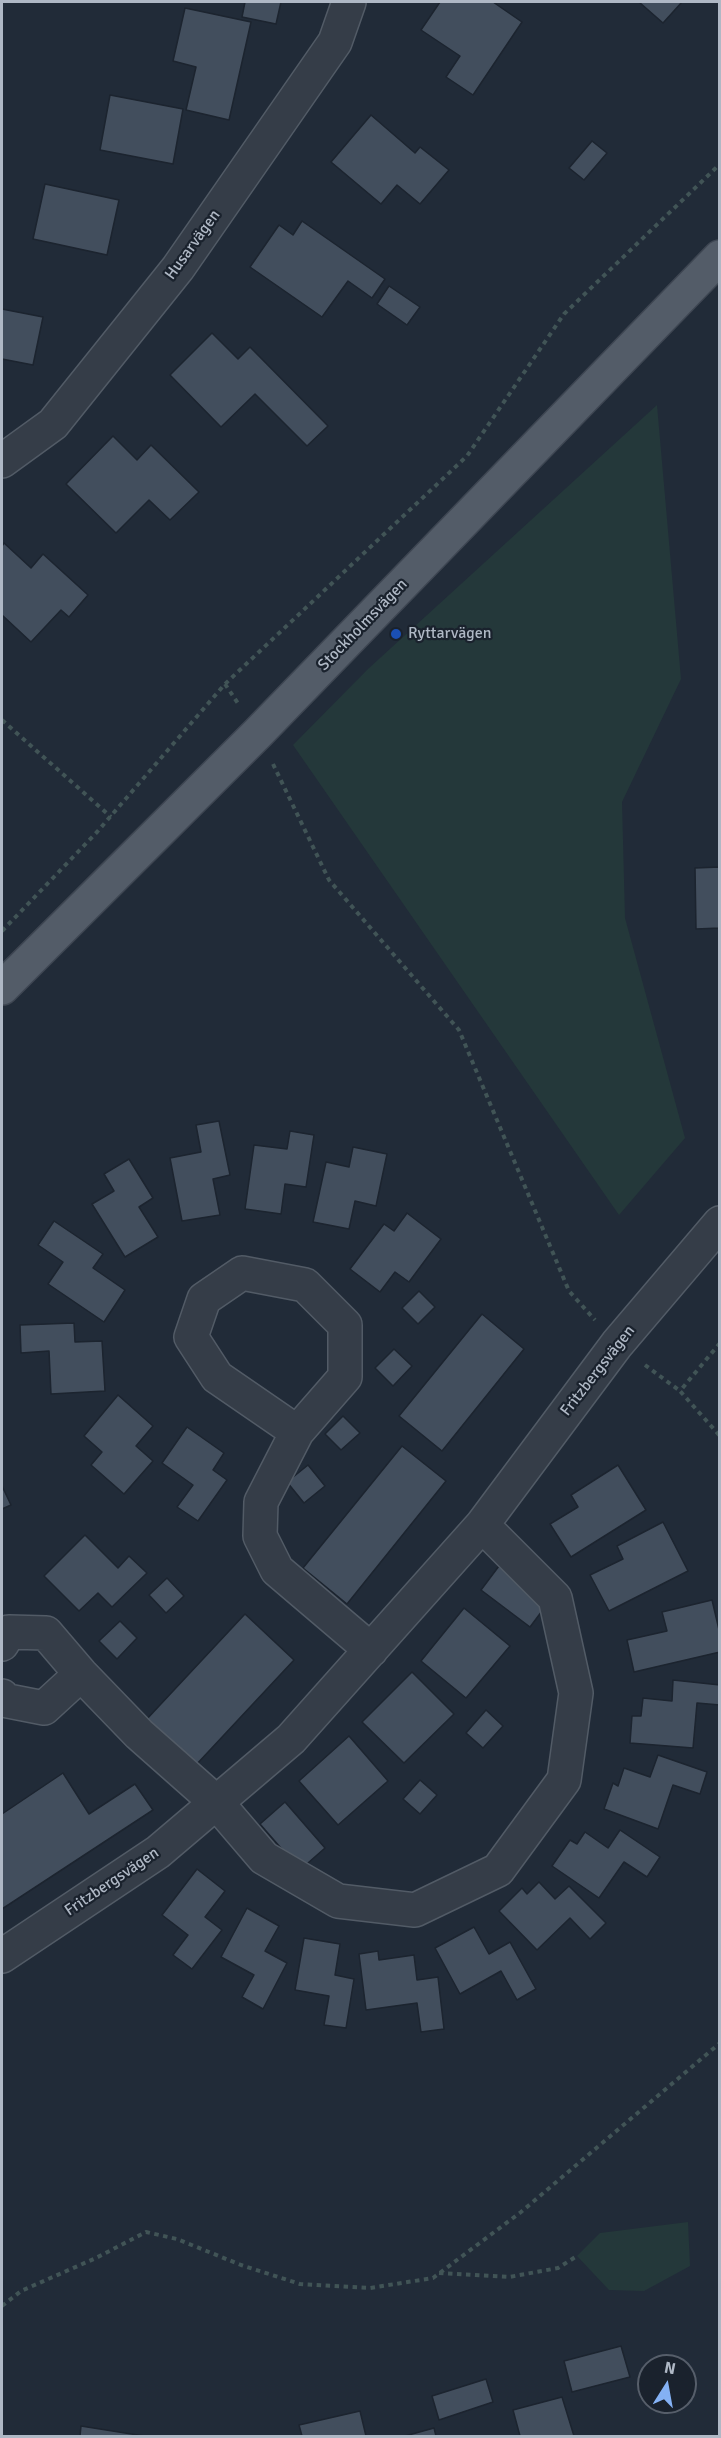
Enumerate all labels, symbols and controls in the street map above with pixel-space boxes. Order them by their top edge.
street label: Husarvägen [161,206,225,284]
street label: Stockholmsvägen [314,575,412,675]
place label: Ryttarvägen [408,624,491,644]
marker: Ryttarvägen [389,627,403,641]
street label: Fritzbergsvägen [557,1322,639,1420]
street label: Fritzbergsvägen [61,1843,163,1921]
north arrow [637,2354,697,2414]
text: N [663,2357,677,2379]

